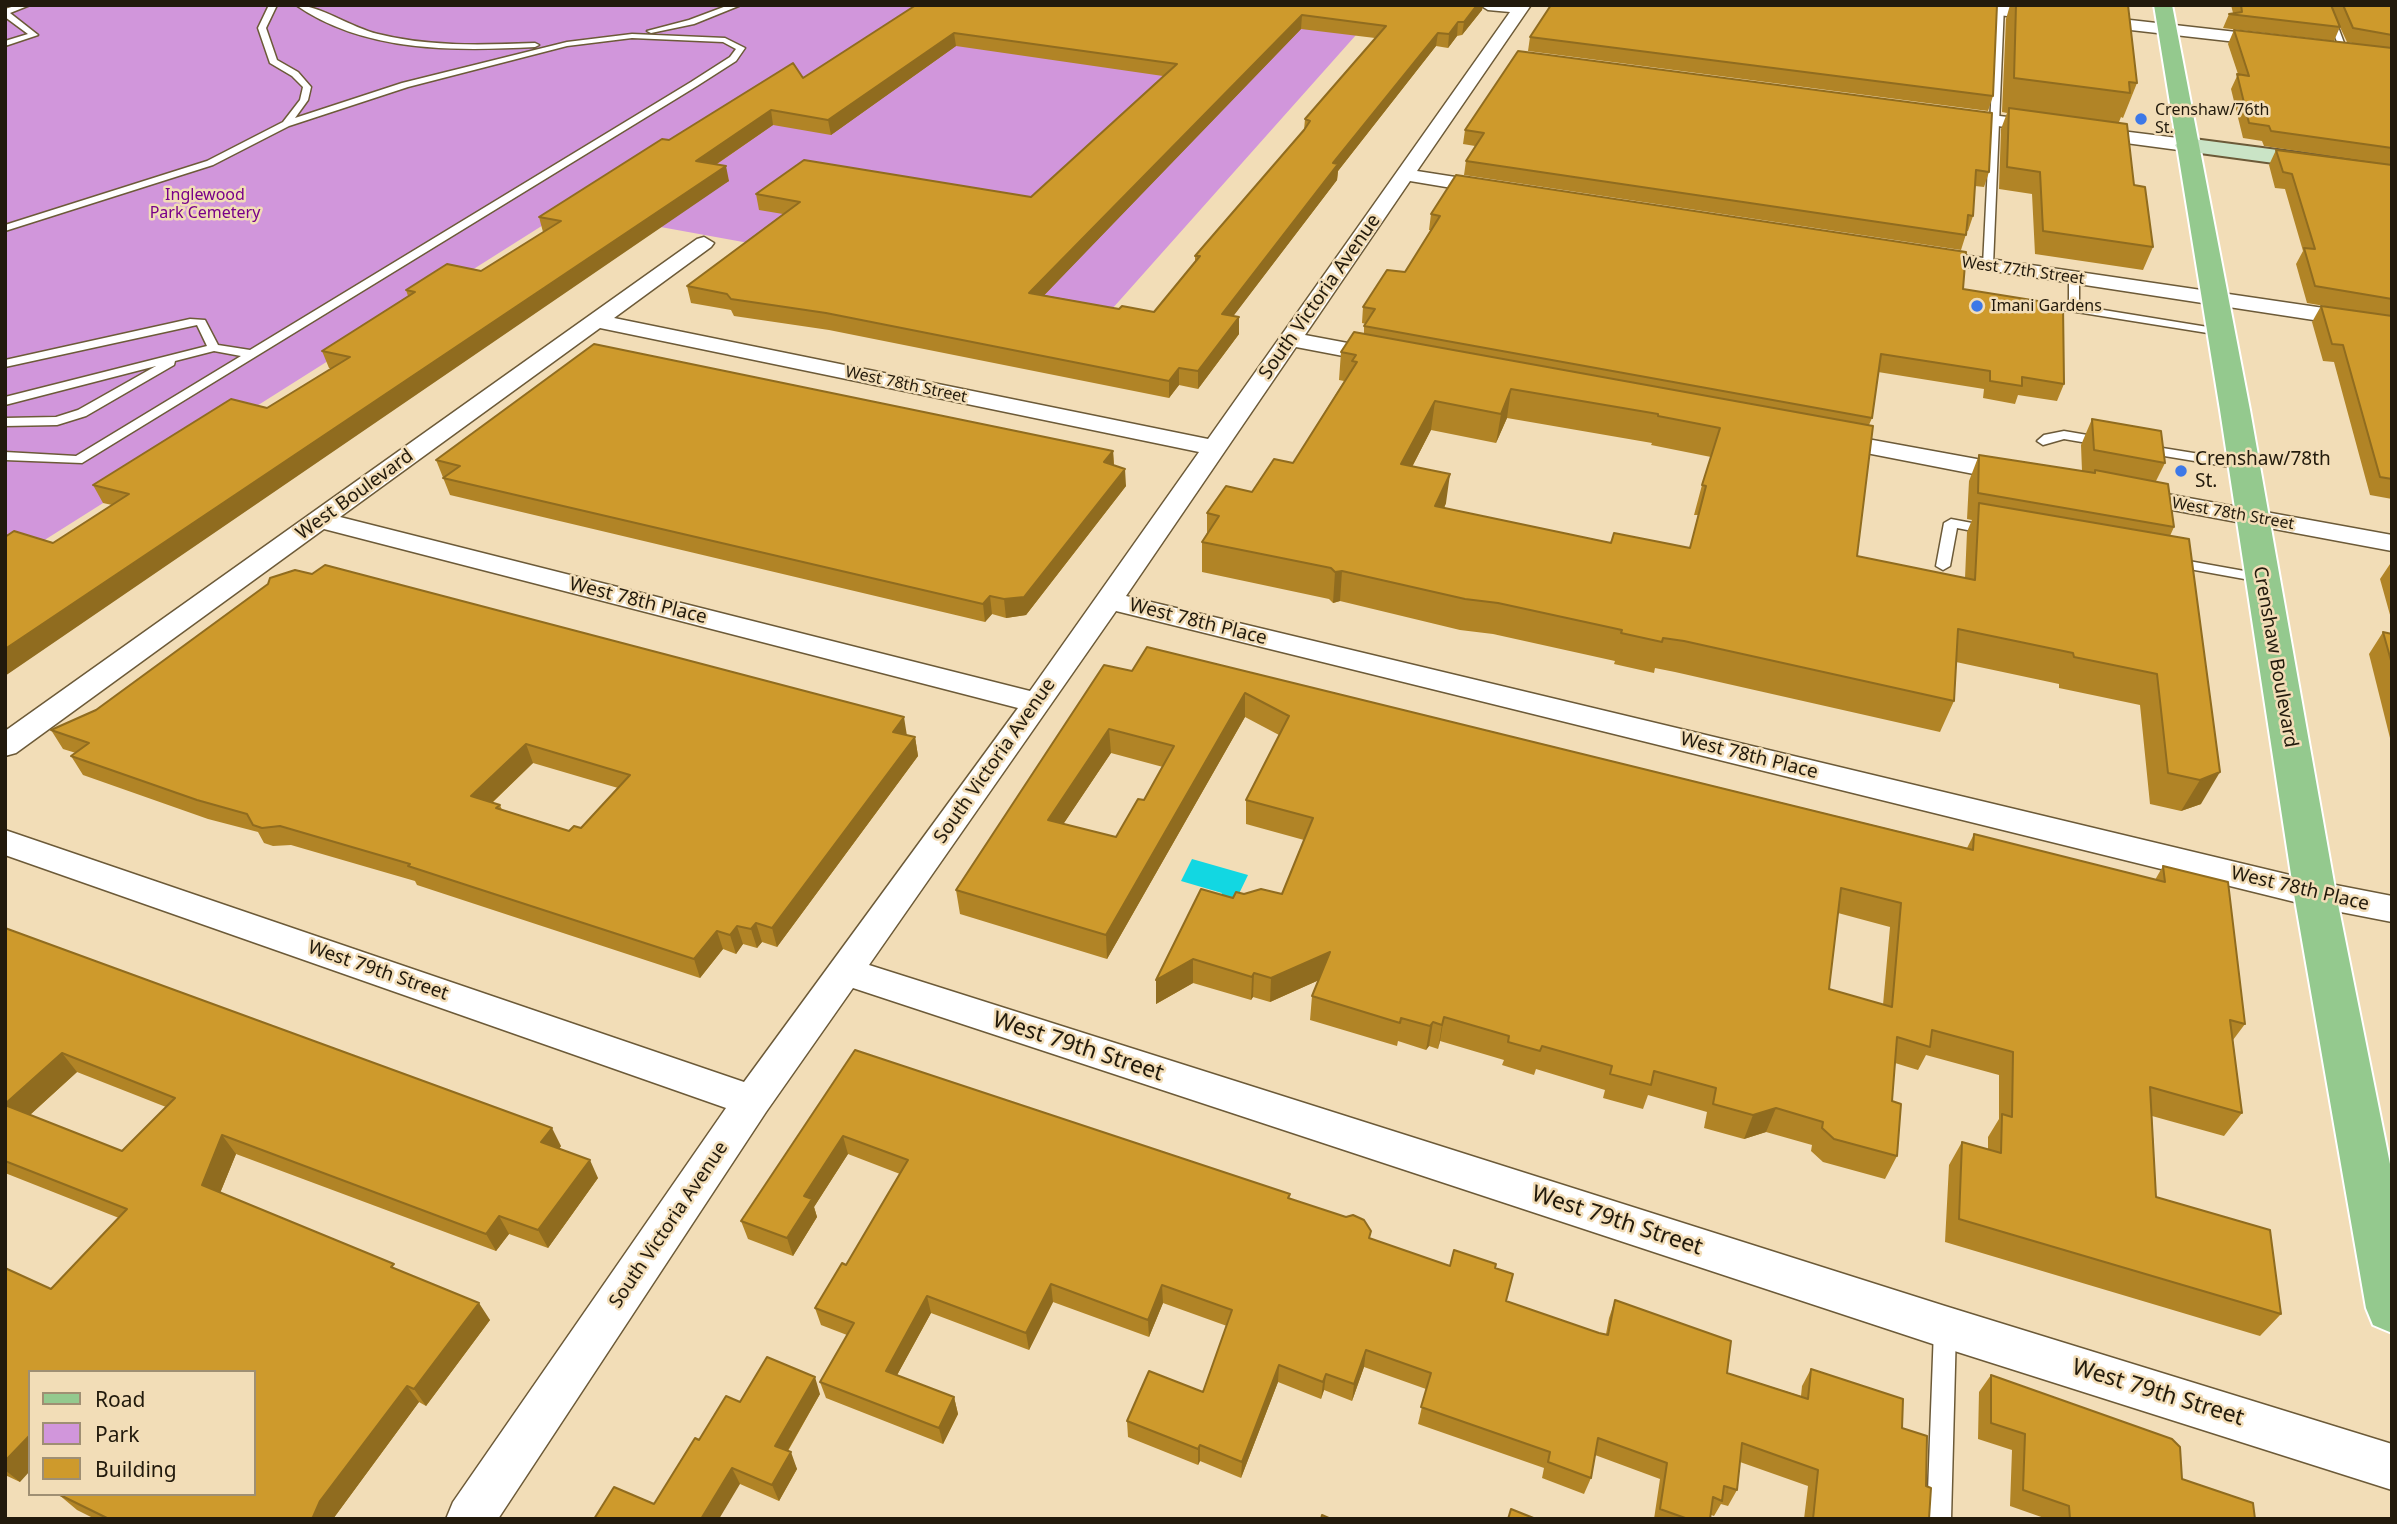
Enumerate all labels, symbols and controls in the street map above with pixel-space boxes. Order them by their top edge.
place label: Crenshaw/76th St. [2155,100,2269,138]
marker: Crenshaw/76th St. [2133,111,2149,127]
park label: Inglewood Park Cemetery [150,185,260,223]
street label: South Victoria Avenue [1254,210,1386,384]
street label: West 77th Street [1960,253,2086,289]
place label: Imani Gardens [1991,296,2102,316]
marker: Imani Gardens [1969,298,1985,314]
street label: West 78th Street [843,363,969,407]
street label: West Boulevard [292,445,418,545]
place label: Crenshaw/78th St. [2195,449,2331,493]
marker: Crenshaw/78th St. [2173,463,2189,479]
street label: West 78th Street [2170,494,2296,534]
street label: Crenshaw Boulevard [2248,565,2302,749]
street label: West 78th Place [567,573,709,629]
street label: West 78th Place [1127,594,1269,650]
street label: South Victoria Avenue [929,674,1061,848]
street label: West 78th Place [1678,728,1820,784]
street label: West 78th Place [2229,862,2371,916]
street label: West 79th Street [305,936,451,1006]
street label: West 79th Street [989,1006,1167,1088]
street label: South Victoria Avenue [605,1137,733,1313]
street label: West 79th Street [1528,1180,1706,1262]
street label: West 79th Street [2069,1354,2247,1432]
legend [28,1370,256,1496]
text: Road [95,1385,145,1413]
text: Park [95,1420,139,1448]
text: Building [95,1455,177,1483]

